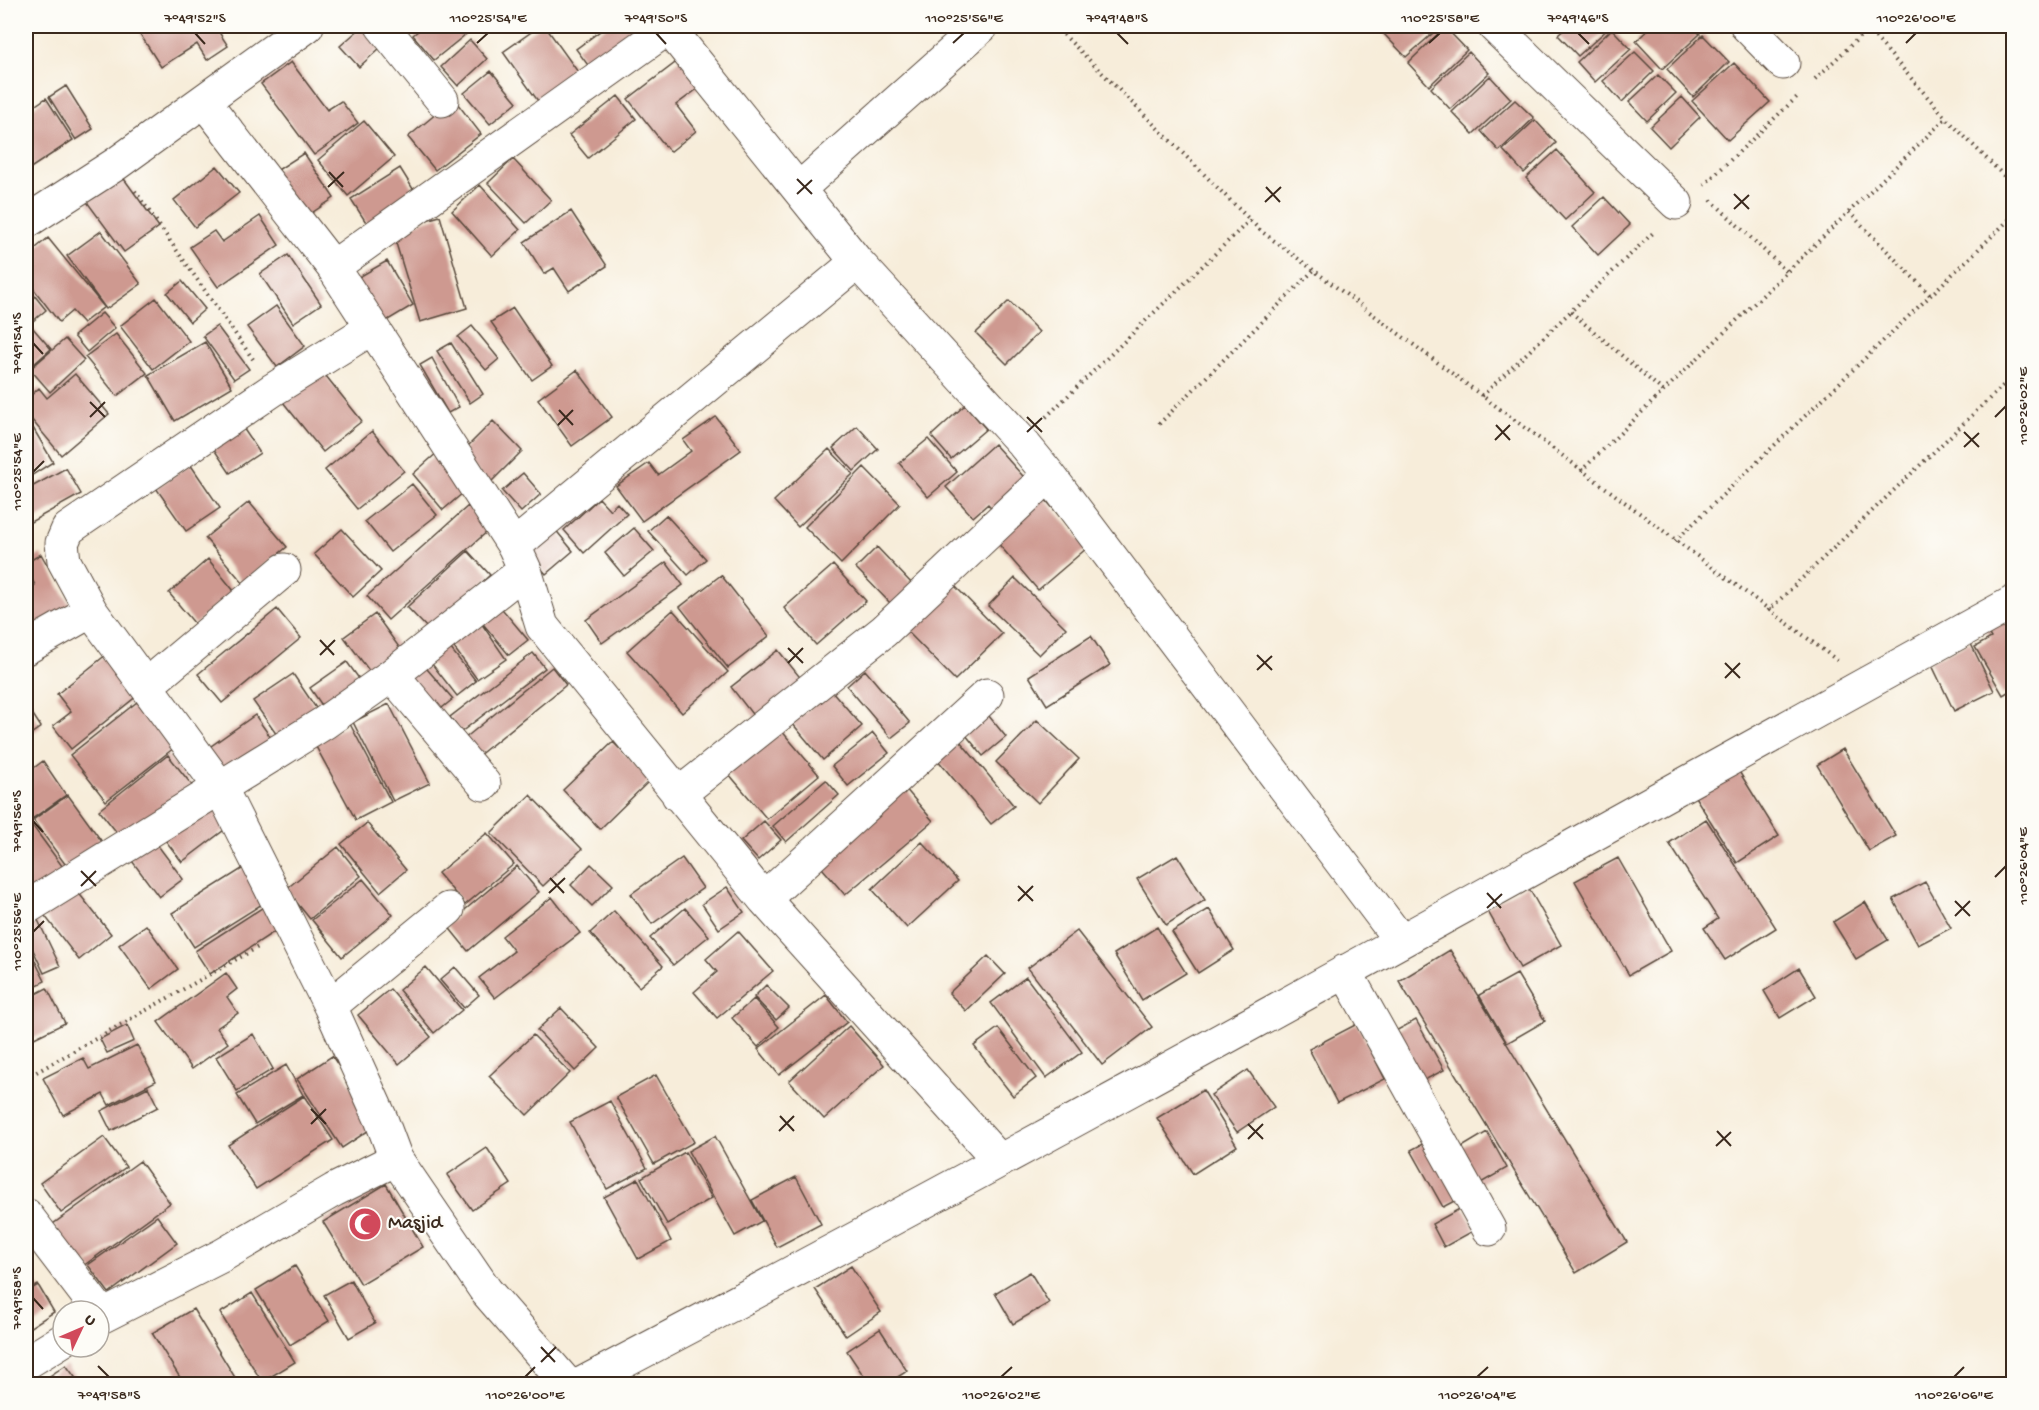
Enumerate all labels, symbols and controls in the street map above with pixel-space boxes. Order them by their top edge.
text: 7°49'52"S [163,10,226,28]
text: 110°25'54"E [449,10,527,28]
text: 7°49'50"S [624,10,687,28]
text: 110°25'56"E [924,10,1003,28]
text: 7°49'48"S [1085,10,1148,28]
text: 110°25'58"E [1400,10,1480,28]
text: 7°49'46"S [1547,10,1608,28]
text: 110°26'00"E [1876,10,1956,28]
text: 7°49'54"S [9,312,27,375]
text: 110°26'02"E [2015,367,2033,446]
text: 110°25'54"E [9,433,27,512]
text: 7°49'56"S [9,790,27,853]
text: 110°26'04"E [2015,827,2033,906]
text: 110°25'56"E [9,893,27,972]
mosque icon: Masjid [347,1206,383,1242]
place label: Masjid [388,1213,445,1236]
text: 7°49'58"S [9,1267,27,1330]
north arrow [51,1299,111,1359]
text: U [79,1311,100,1331]
text: 7°49'58"S [77,1387,140,1405]
text: 110°26'00"E [485,1387,565,1405]
text: 110°26'02"E [961,1387,1040,1405]
text: 110°26'04"E [1437,1387,1516,1405]
text: 110°26'06"E [1914,1387,1994,1405]

